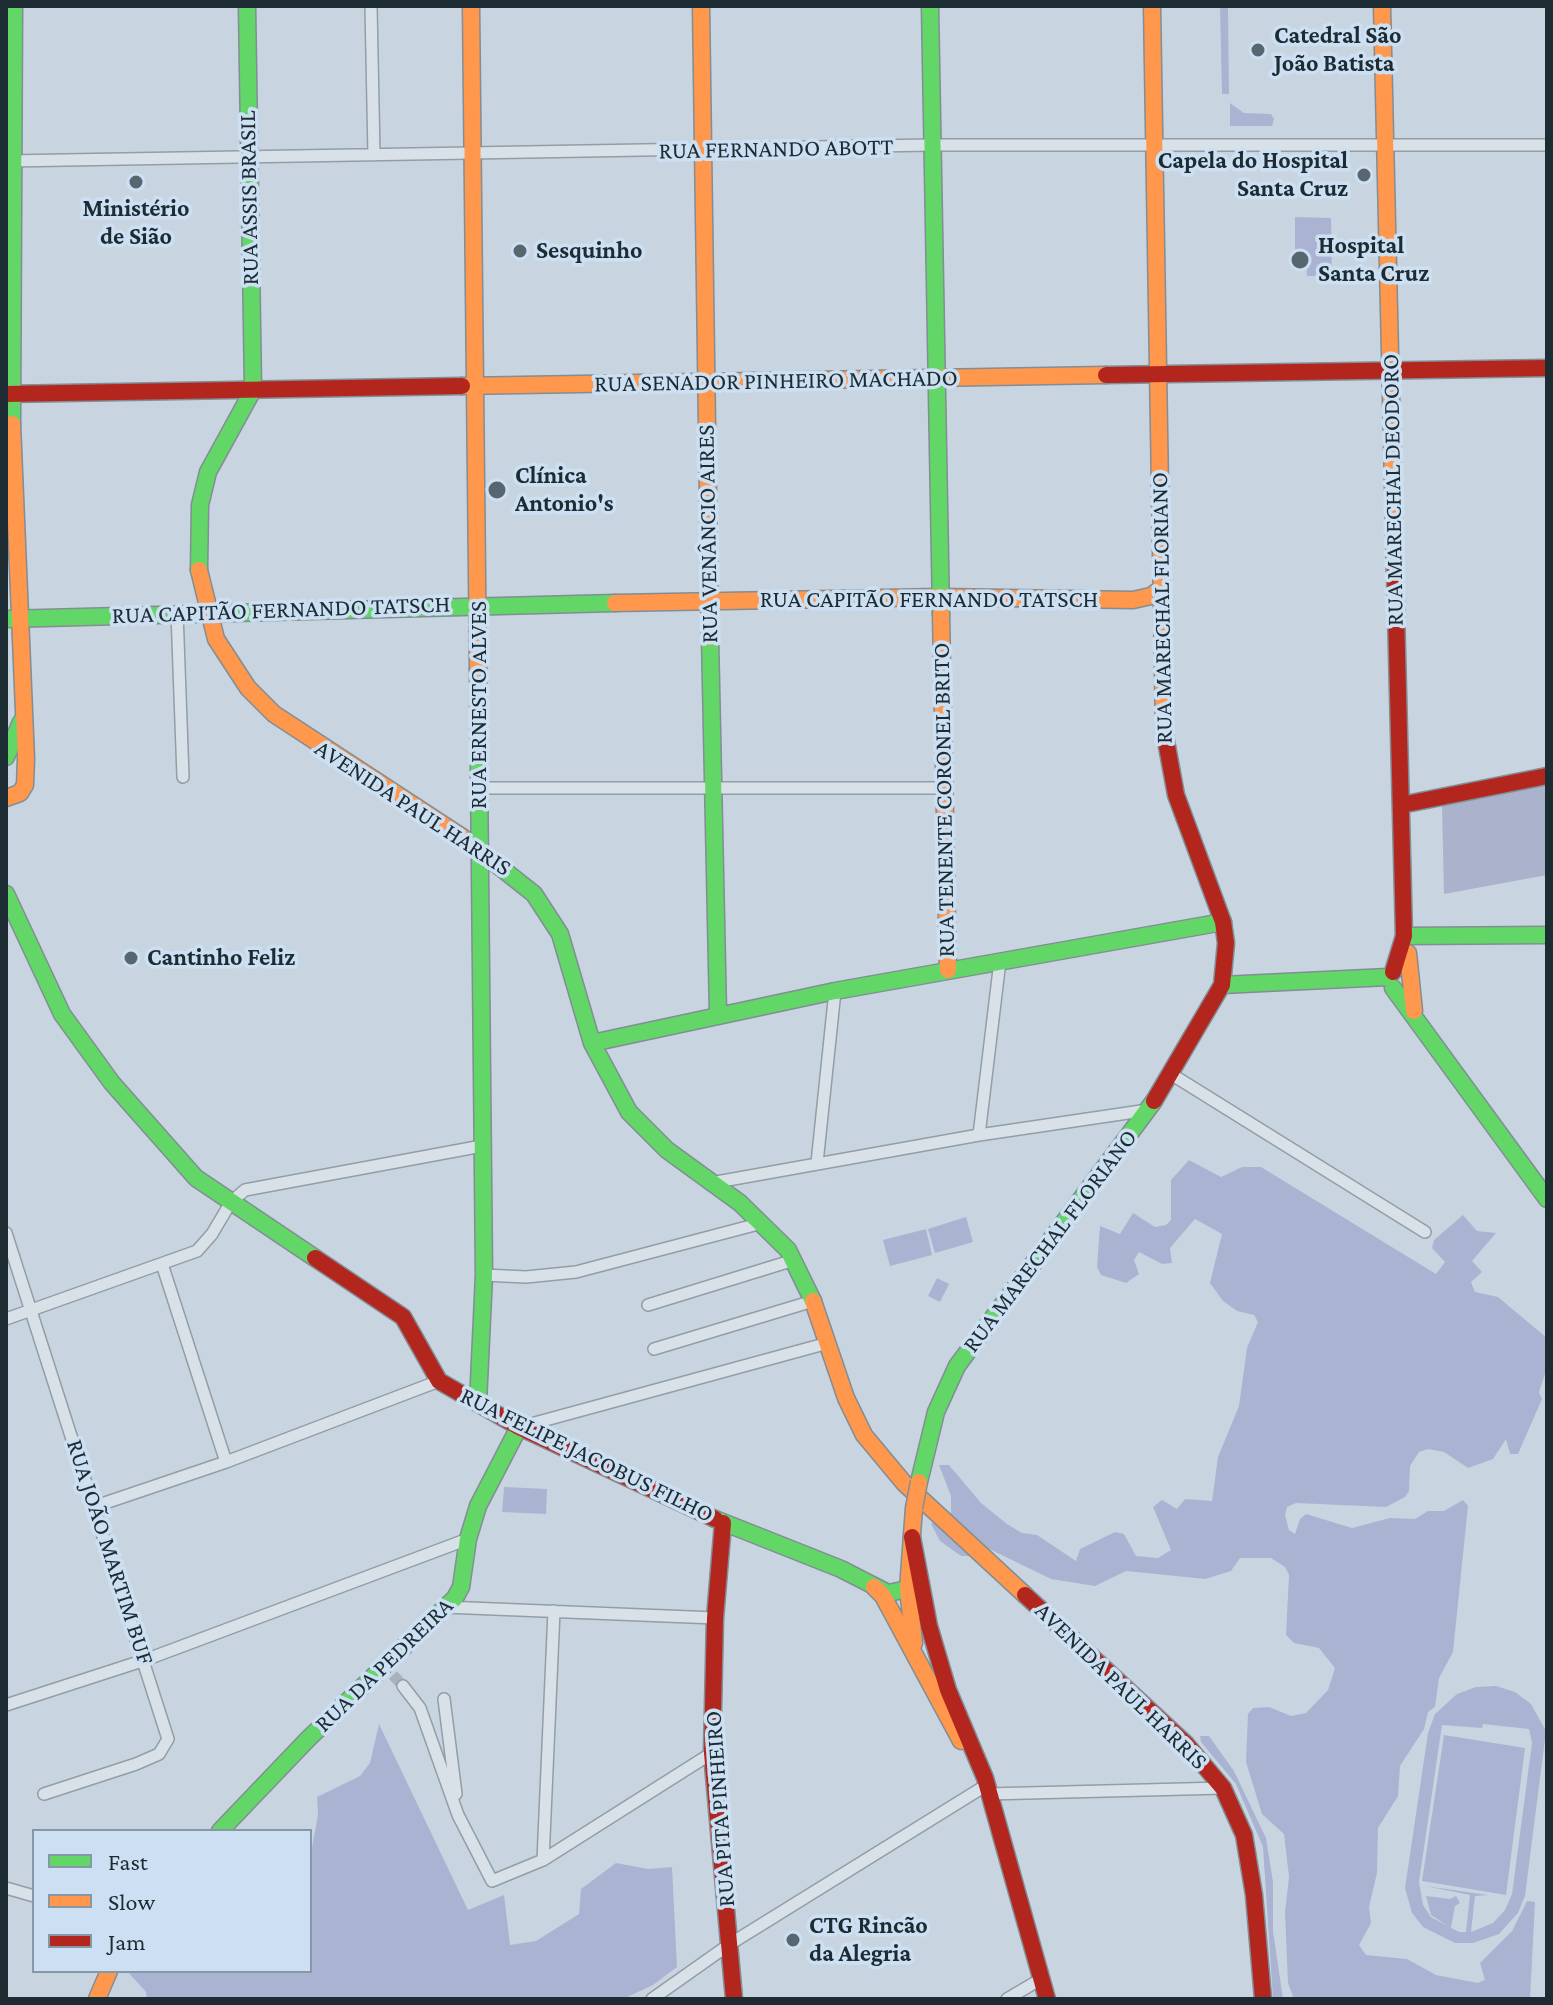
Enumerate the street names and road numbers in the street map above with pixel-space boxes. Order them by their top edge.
street label: RUA ASSIS BRASIL [233,110,265,286]
street label: RUA FERNANDO ABOTT [658,133,894,165]
street label: RUA MARECHAL DEODORO [1376,354,1410,626]
street label: RUA SENADOR PINHEIRO MACHADO [594,363,958,399]
street label: RUA VENÂNCIO AIRES [692,424,724,644]
street label: RUA MARECHAL FLORIANO [1145,472,1179,744]
street label: RUA CAPITÃO FERNANDO TATSCH [760,586,1098,614]
street label: RUA CAPITÃO FERNANDO TATSCH [111,590,451,630]
street label: RUA ERNESTO ALVES [465,601,493,809]
street label: RUA TENENTE CORONEL BRITO [927,642,961,958]
street label: AVENIDA PAUL HARRIS [309,734,517,882]
street label: RUA MARECHAL FLORIANO [957,1124,1143,1358]
street label: RUA FELIPE JACOBUS FILHO [456,1381,718,1529]
street label: RUA JOÃO MARTIM BUF [60,1436,160,1668]
street label: RUA DA PEDREIRA [309,1592,459,1738]
street label: AVENIDA PAUL HARRIS [1029,1596,1213,1776]
street label: RUA PITA PINHEIRO [699,1710,741,1908]

